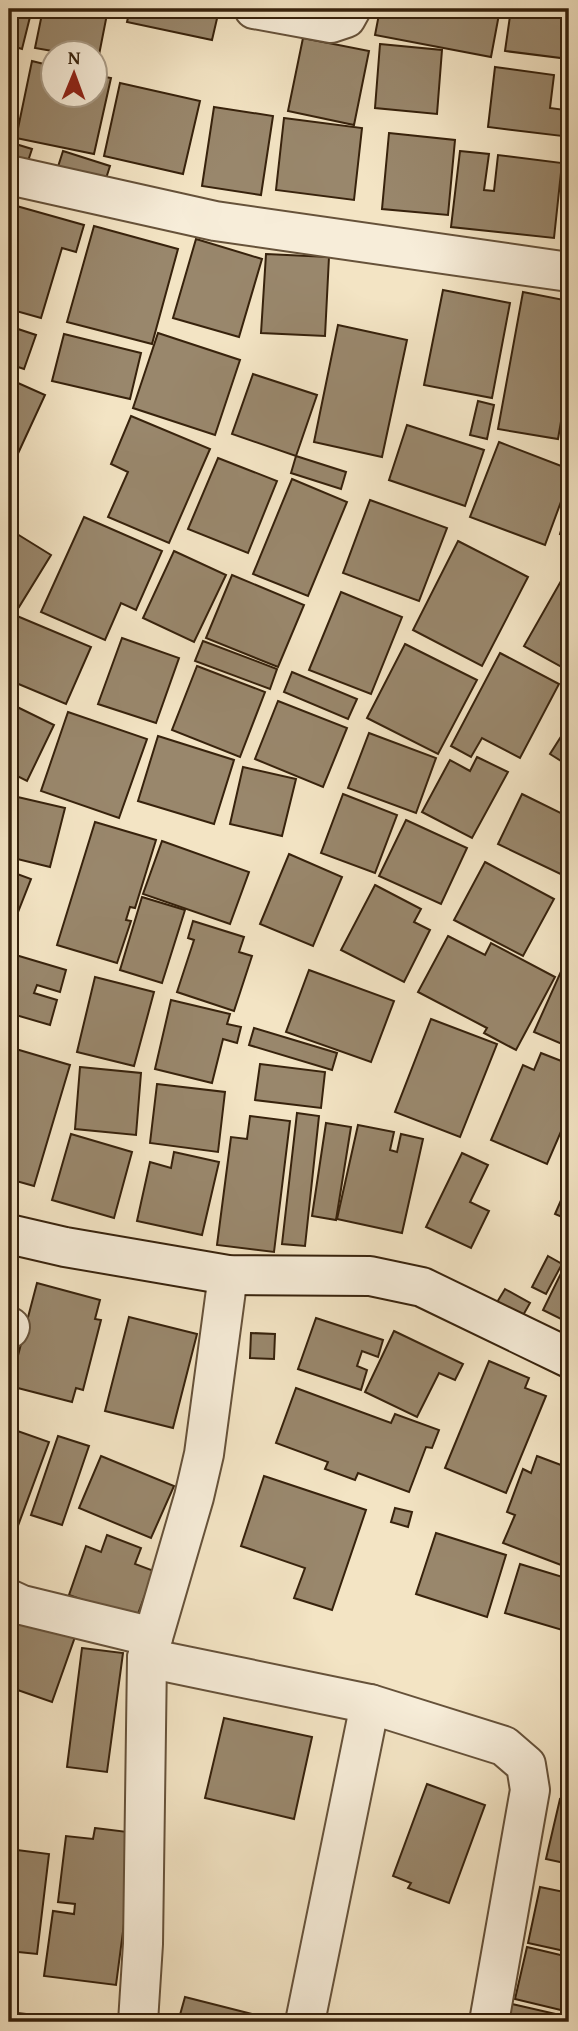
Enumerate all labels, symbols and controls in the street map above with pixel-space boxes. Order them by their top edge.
north arrow [38,38,108,108]
text: N [68,43,81,71]

